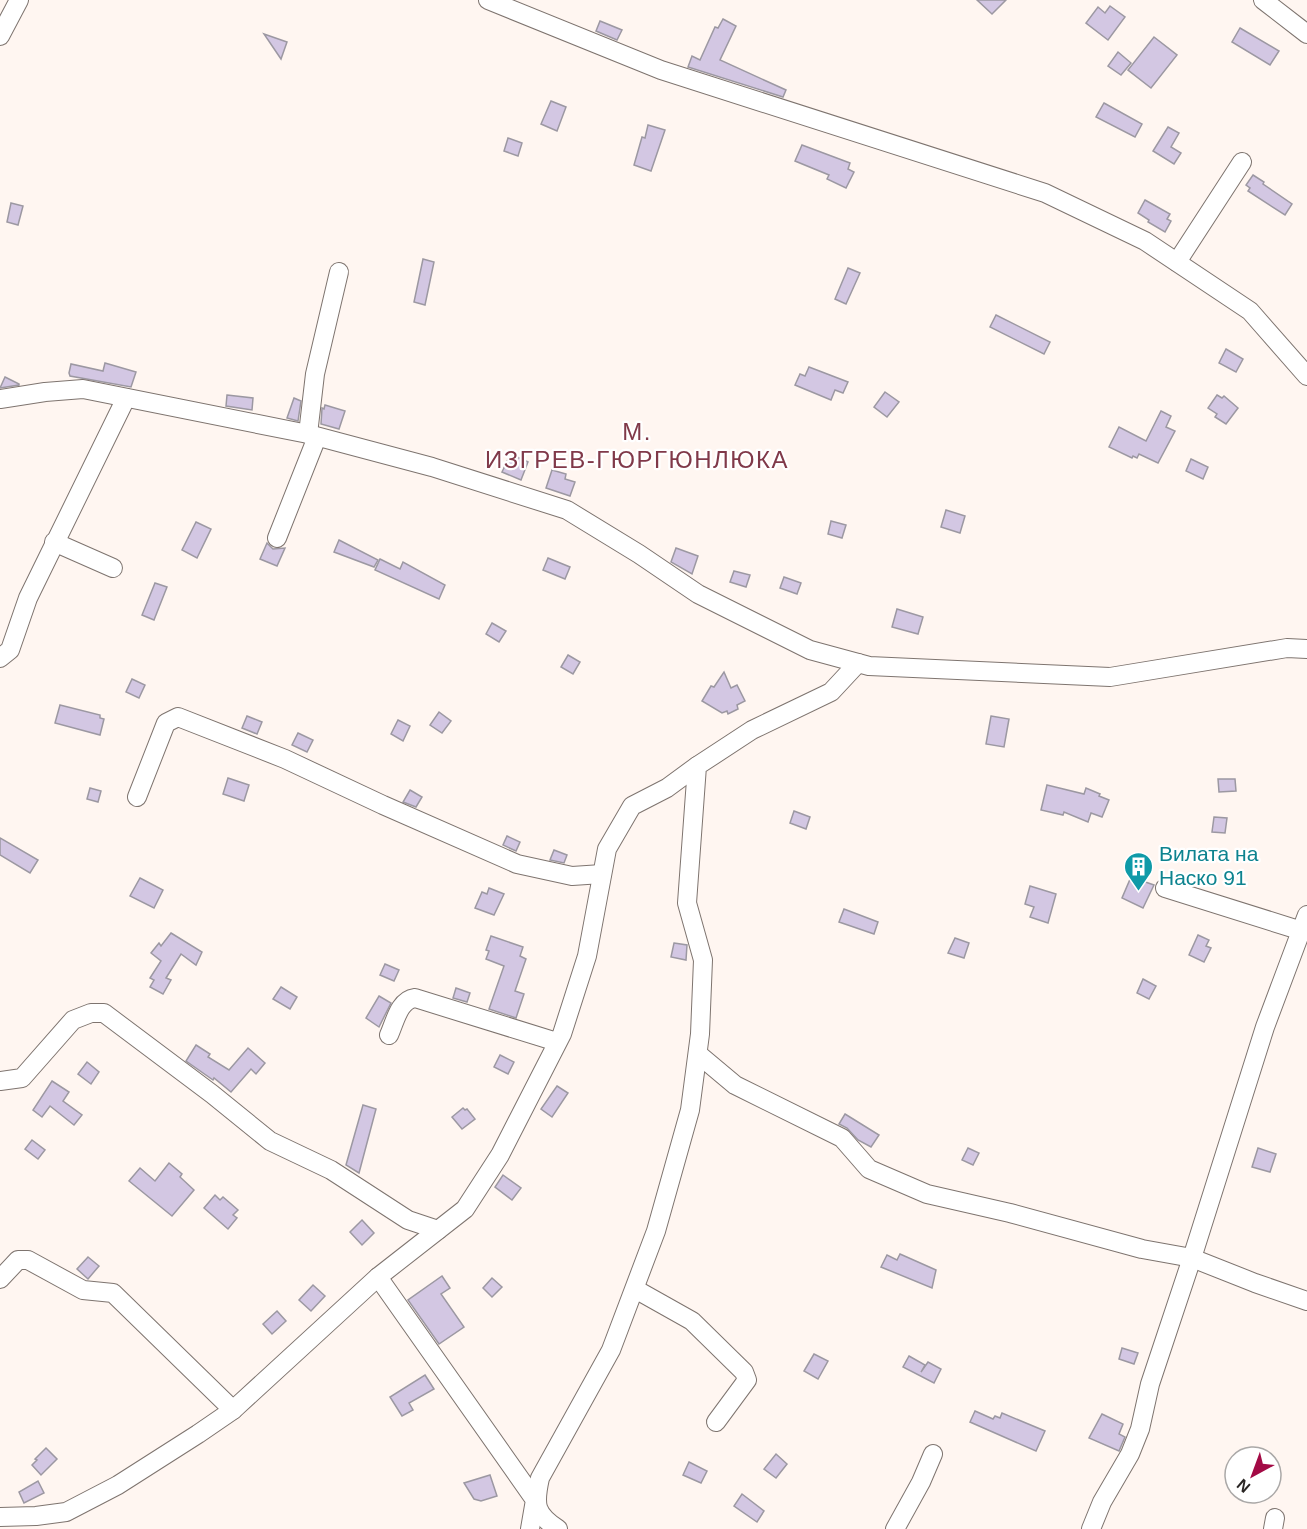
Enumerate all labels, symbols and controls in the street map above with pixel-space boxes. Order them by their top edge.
district label: М. ИЗГРЕВ-ГЮРГЮНЛЮКА [485,418,789,473]
place label: Вилата на Наско 91 [1159,842,1259,889]
building icon: Вилата на Наско 91 [1122,850,1154,892]
north arrow [1223,1445,1283,1505]
text: N [1234,1476,1253,1496]

